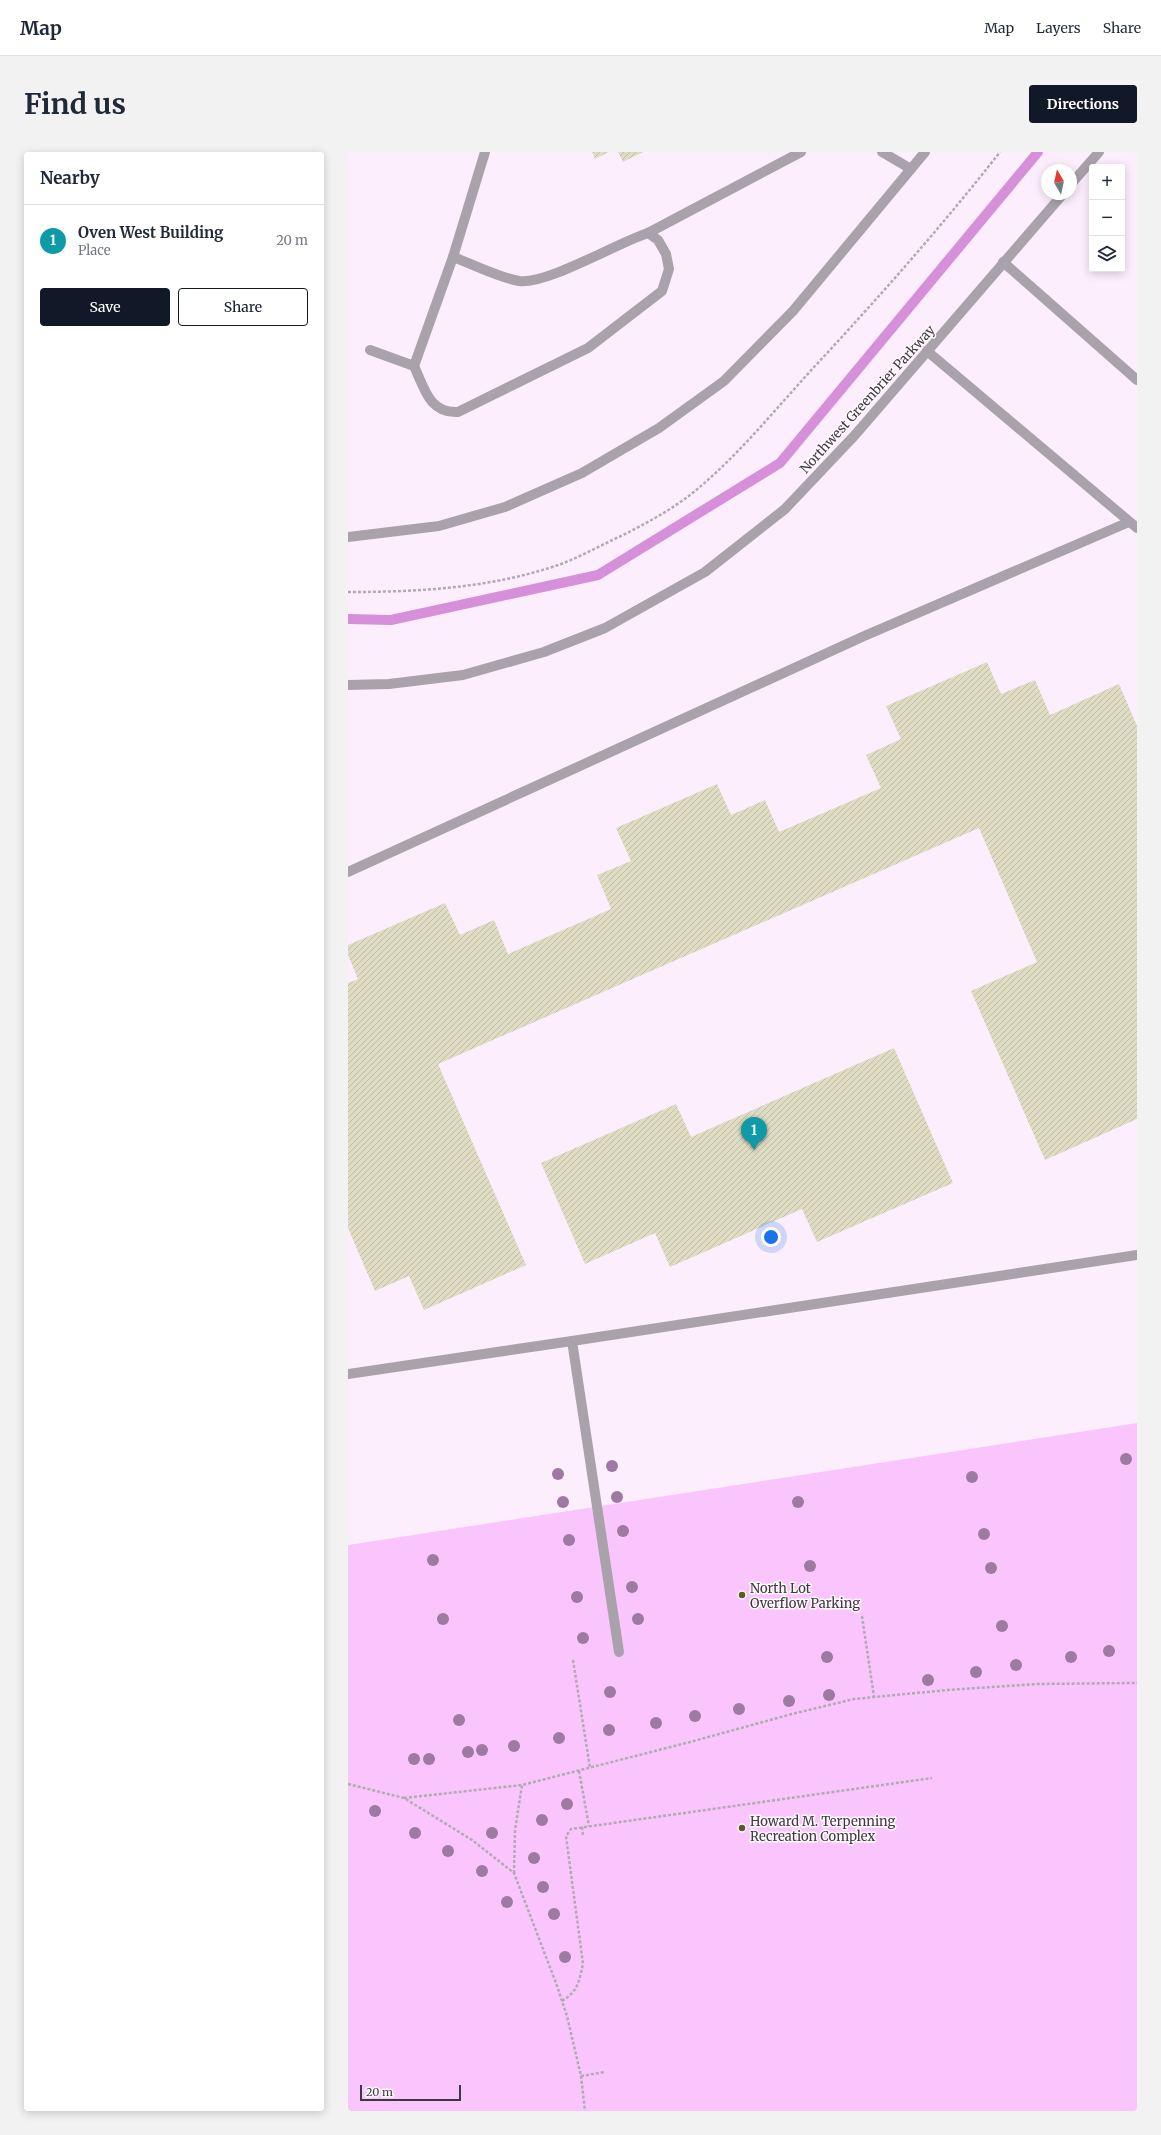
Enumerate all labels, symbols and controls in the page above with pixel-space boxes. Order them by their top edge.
text: Map [20,16,62,40]
text: Map [984,19,1014,37]
text: Layers [1036,19,1081,37]
text: Share [1103,19,1141,37]
button: Directions [1029,85,1137,123]
text: Find us [24,86,126,122]
north arrow [1041,164,1077,200]
map controls [1089,164,1125,272]
button: + [1089,164,1125,200]
text: Nearby [40,167,100,189]
button: − [1089,200,1125,236]
text: Oven West Building [78,223,223,242]
text: 1 [50,232,56,249]
text: 20 m [276,232,308,249]
button: layers [1089,236,1125,272]
text: Place [78,242,111,259]
button: Save [40,288,170,326]
button: Share [178,288,308,326]
street label: Northwest Greenbrier Parkway [796,321,939,477]
pin: 1 [741,1117,767,1150]
your location [761,1227,781,1247]
place label: North Lot Overflow Parking [750,1580,860,1612]
marker: North Lot Overflow Parking [737,1590,747,1600]
place label: Howard M. Terpenning Recreation Complex [750,1813,896,1845]
marker: Howard M. Terpenning Recreation Complex [737,1823,747,1833]
scale bar [360,2083,461,2102]
text: 20 m [366,2085,393,2099]

